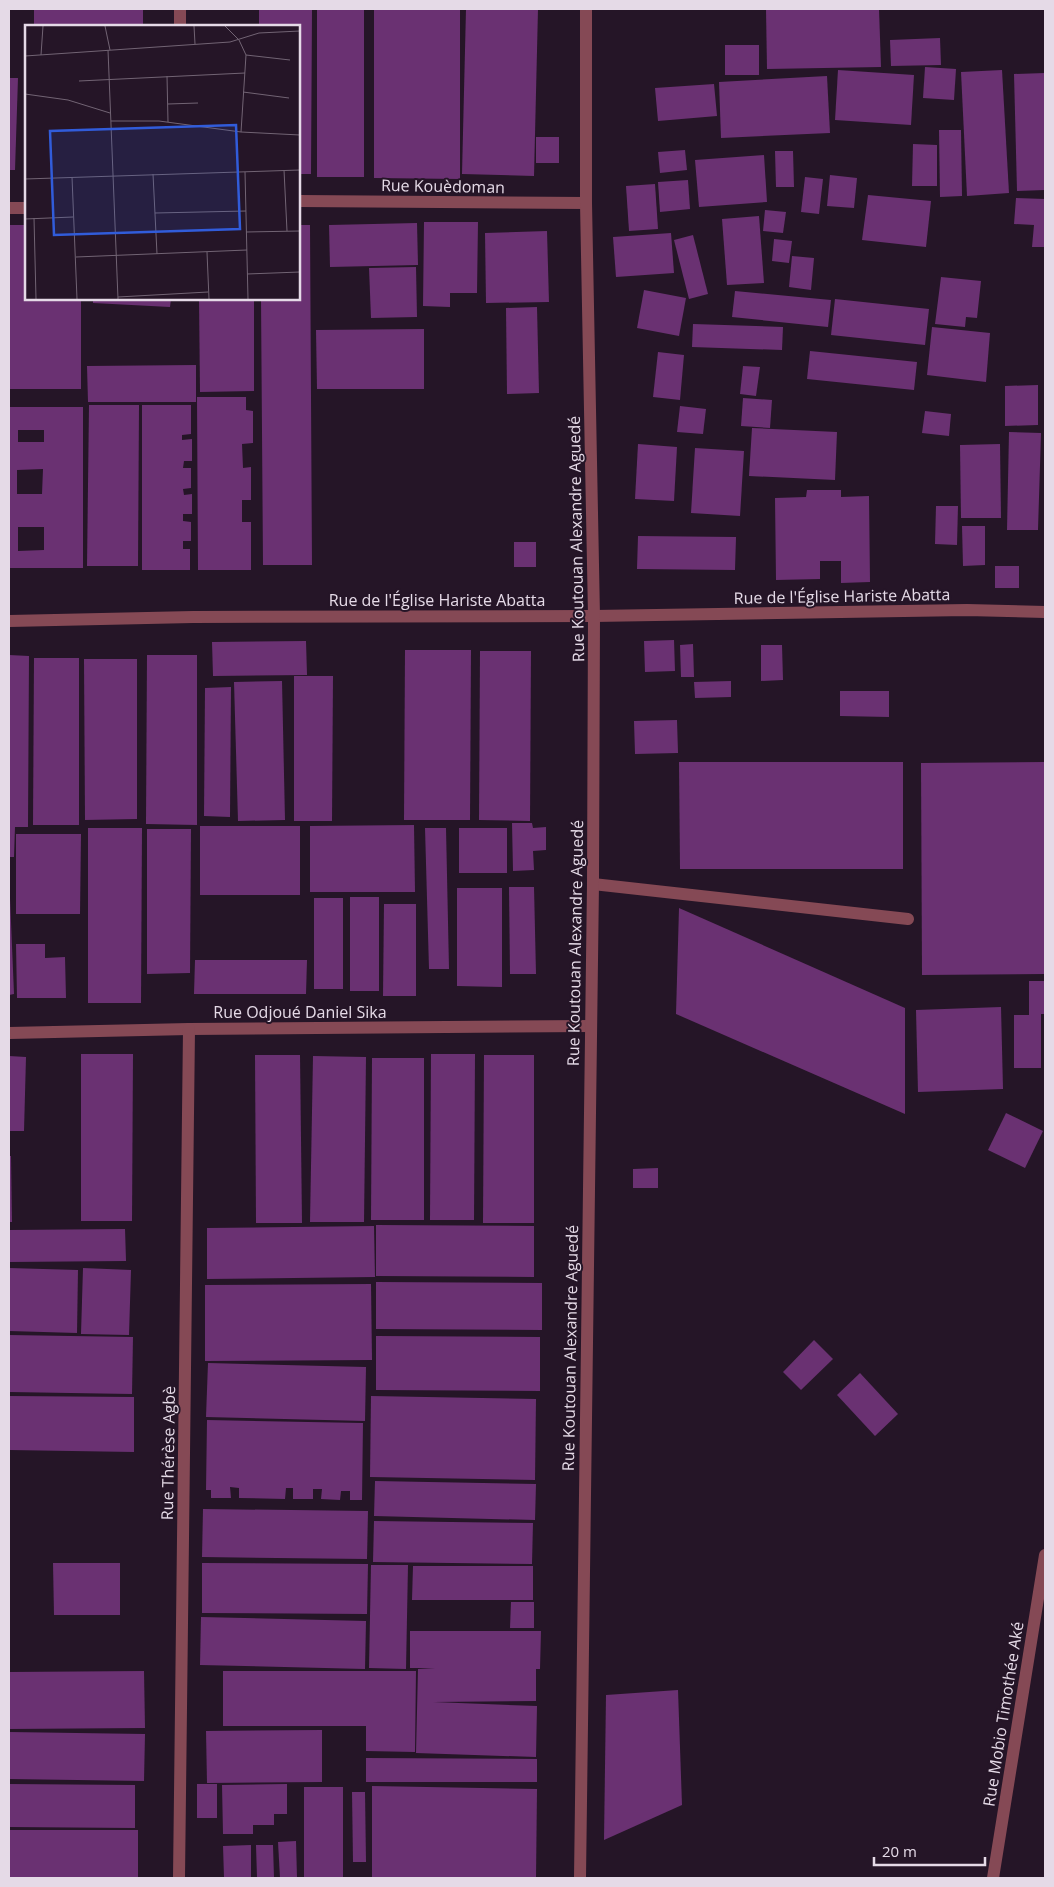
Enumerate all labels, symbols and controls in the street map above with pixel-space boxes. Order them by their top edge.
inset map [25,25,300,300]
street label: Rue Kouèdoman [381,174,505,198]
street label: Rue Koutouan Alexandre Aguedé [563,416,589,662]
street label: Rue de l'Église Hariste Abatta [734,583,950,609]
street label: Rue de l'Église Hariste Abatta [329,589,545,611]
street label: Rue Koutouan Alexandre Aguedé [562,820,588,1066]
street label: Rue Odjoué Daniel Sika [213,1001,387,1023]
street label: Rue Koutouan Alexandre Aguedé [557,1225,583,1471]
street label: Rue Thérèse Agbè [156,1386,180,1520]
street label: Rue Mobio Timothée Aké [978,1620,1028,1808]
scale bar [874,1834,985,1866]
text: 20 m [882,1841,917,1861]

